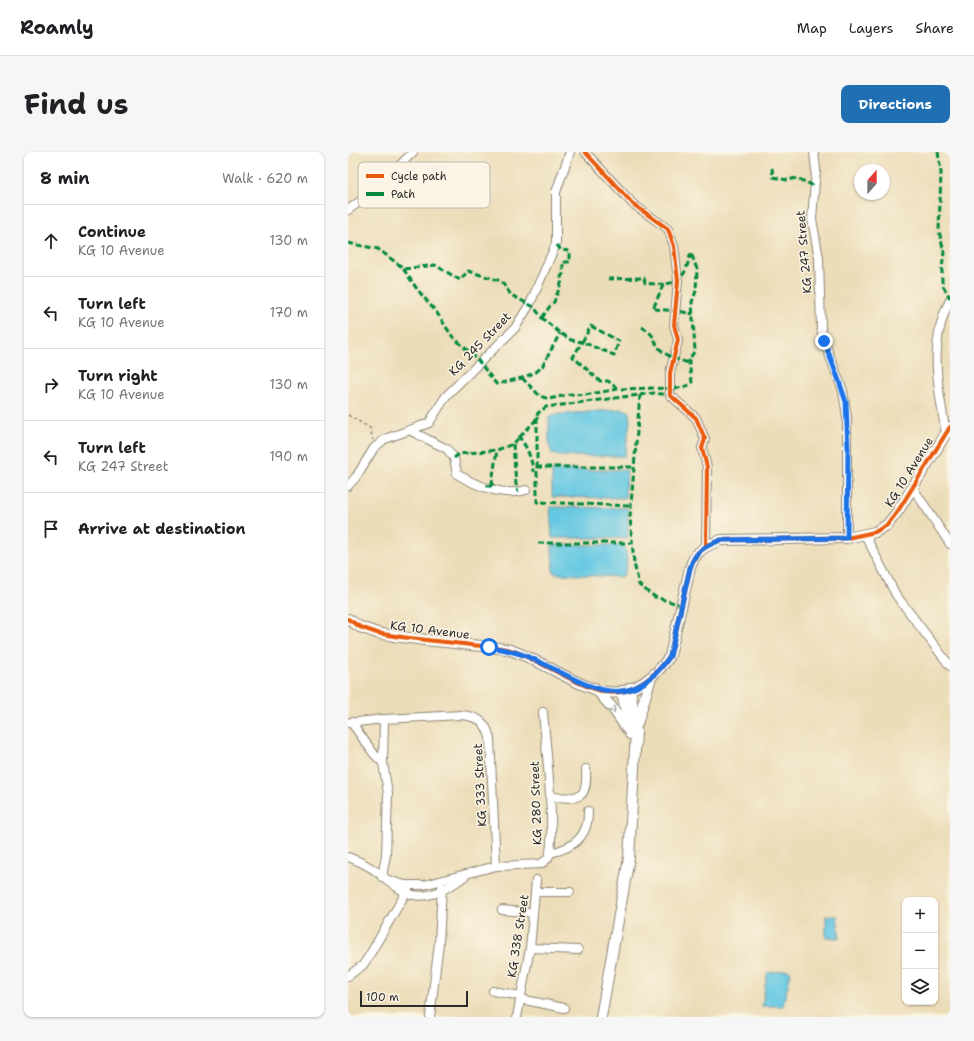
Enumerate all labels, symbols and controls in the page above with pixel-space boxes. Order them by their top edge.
text: Roamly [20,15,94,40]
text: Map [797,19,827,37]
text: Layers [849,19,893,37]
text: Share [915,19,954,37]
text: Find us [24,85,129,123]
button: Directions [841,85,950,123]
legend [358,162,490,208]
north arrow [854,164,890,200]
text: 8 min [40,167,90,189]
text: Cycle path [391,169,447,184]
text: Walk · 620 m [222,170,308,187]
text: Path [391,187,415,202]
street label: KG 247 Street [792,210,816,294]
text: Continue [78,222,146,242]
icon: ahead [40,230,62,252]
text: 130 m [270,232,308,249]
text: KG 10 Avenue [78,242,165,259]
text: Turn left [78,294,146,314]
icon: left [40,302,62,324]
text: 170 m [270,304,308,321]
street label: KG 245 Street [445,309,515,379]
text: KG 10 Avenue [78,314,165,331]
route end [815,332,833,350]
text: Turn right [78,366,158,386]
icon: right [40,374,62,396]
text: 130 m [270,376,308,393]
text: KG 10 Avenue [78,386,165,403]
street label: KG 10 Avenue [881,434,937,510]
text: Turn left [78,438,146,458]
icon: left [40,446,62,468]
text: 190 m [269,448,308,465]
text: KG 247 Street [78,458,168,475]
icon: arrive [40,518,62,540]
text: Arrive at destination [78,519,246,539]
street label: KG 10 Avenue [389,617,471,643]
route start [480,638,498,656]
one-way arrow [608,705,615,712]
street label: KG 333 Street [470,743,490,827]
street label: KG 280 Street [527,761,545,845]
street label: KG 338 Street [504,893,532,979]
map controls [902,897,938,1005]
button: + [902,897,938,933]
button: − [902,933,938,969]
button: layers [902,969,938,1005]
scale bar [360,989,468,1008]
text: 100 m [366,990,399,1005]

